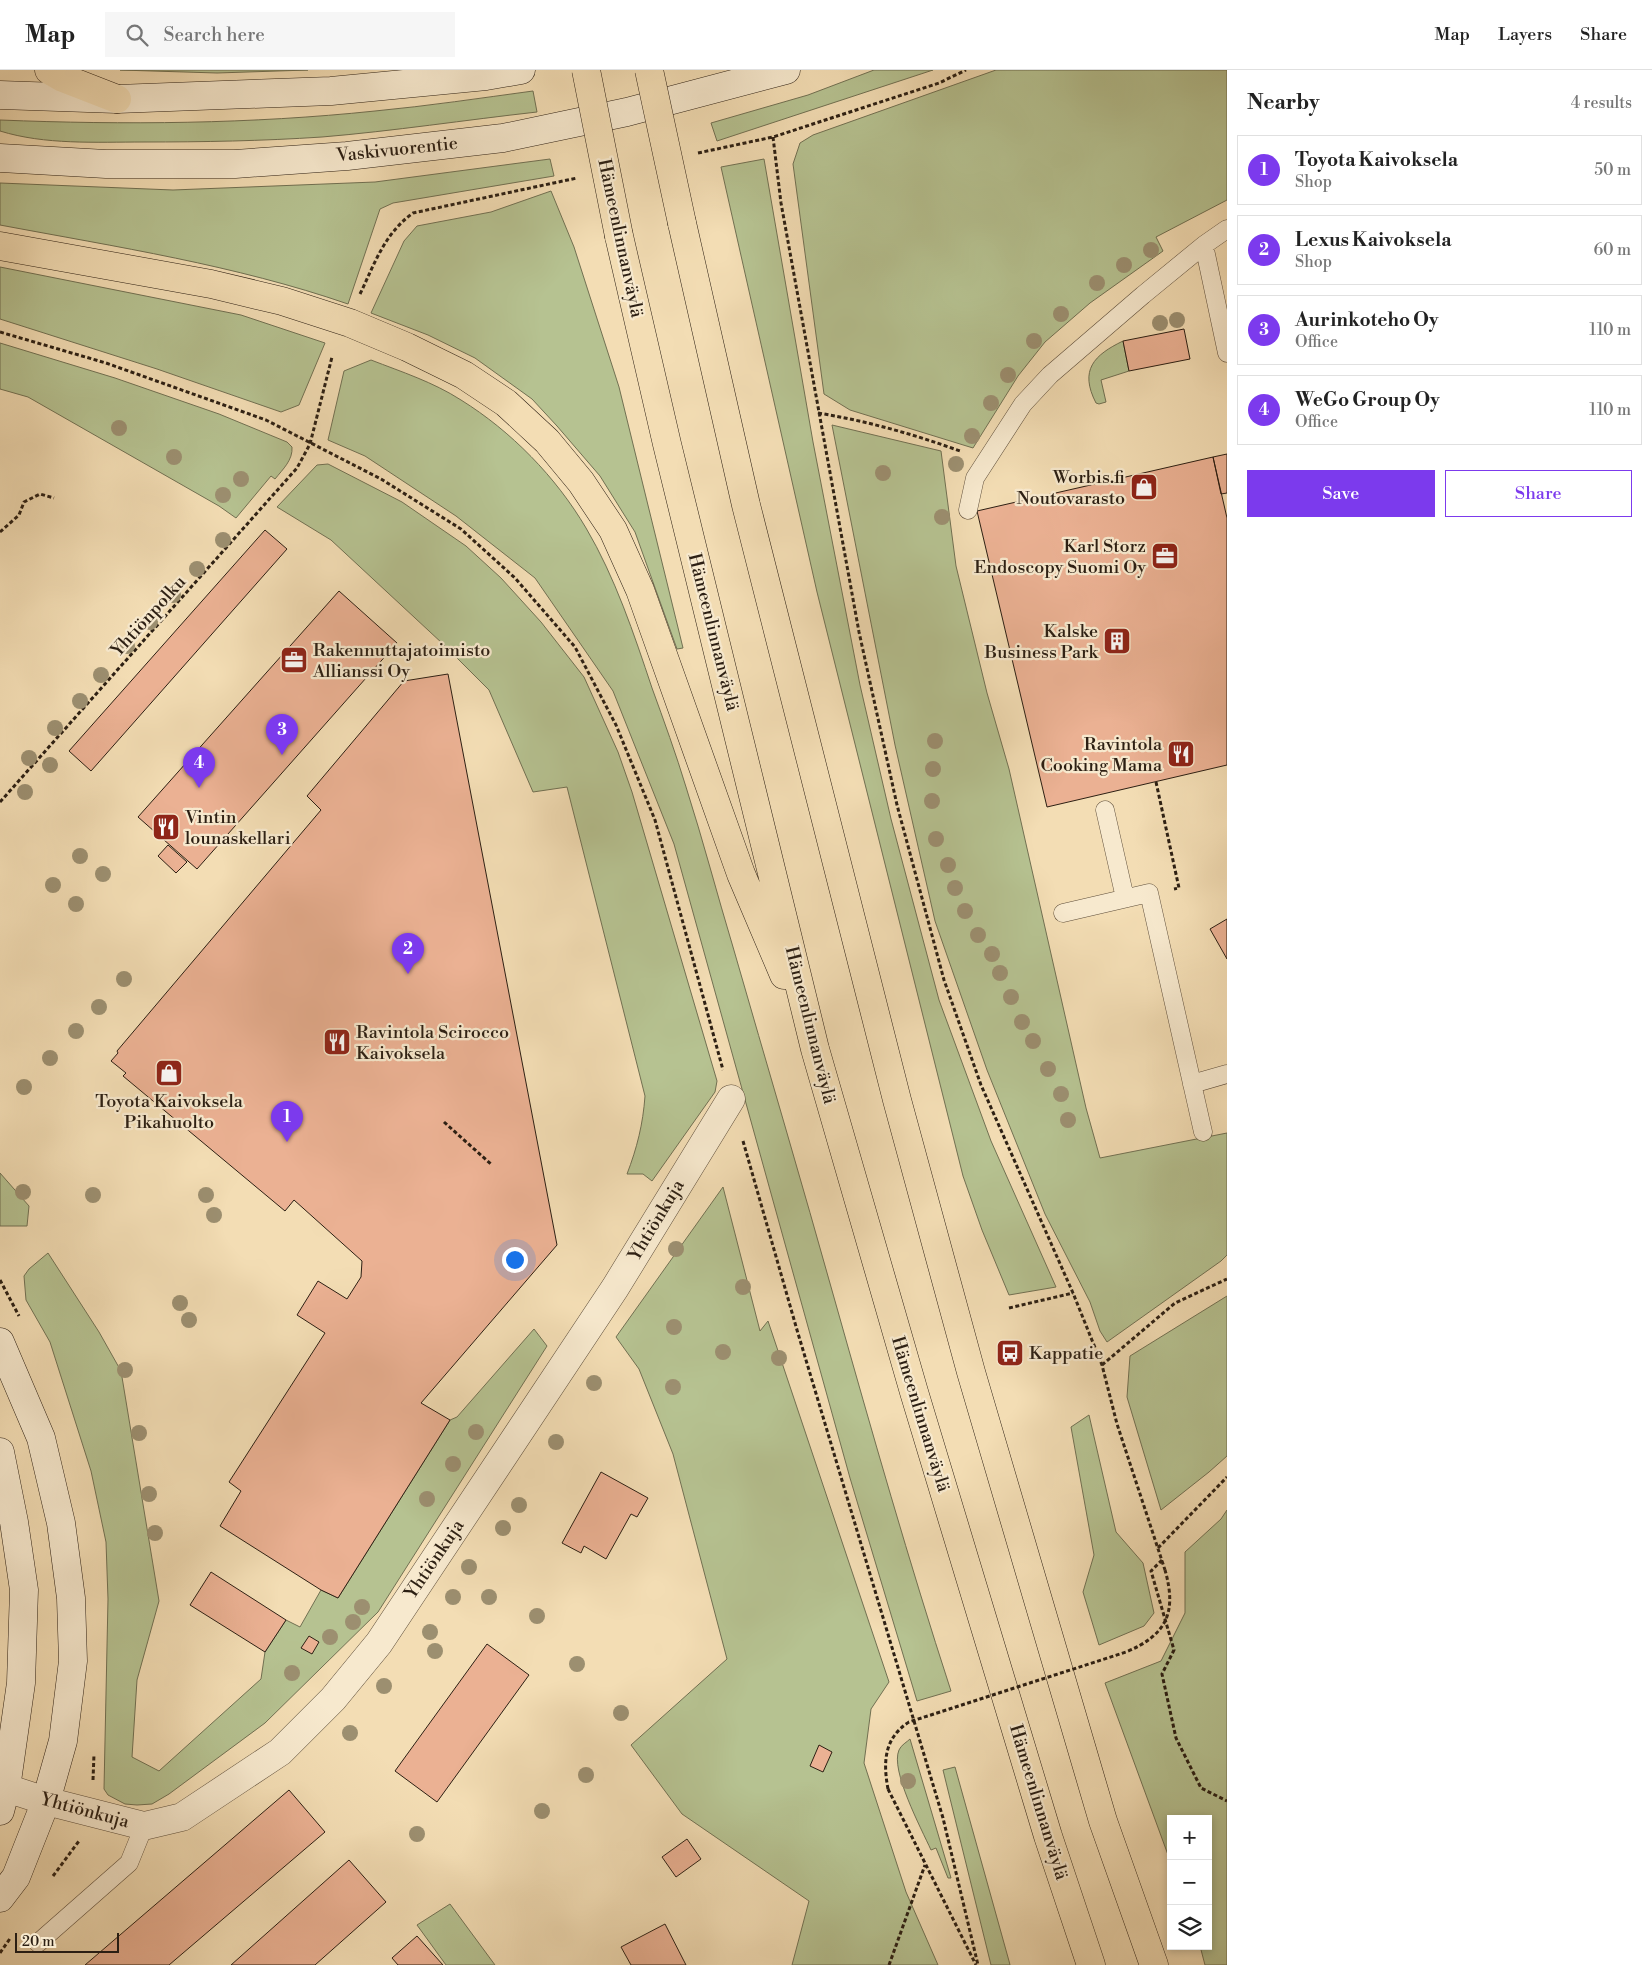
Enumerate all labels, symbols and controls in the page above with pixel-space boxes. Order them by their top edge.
search box [105,12,455,57]
text: Map [25,20,75,50]
icon: search [123,21,151,49]
text: Search here [163,23,265,47]
text: Map [1435,23,1470,46]
text: Layers [1498,23,1552,46]
text: Share [1580,23,1627,46]
text: Nearby [1247,90,1320,116]
text: 4 results [1571,93,1632,113]
street label: Vaskivuorentie [334,132,459,167]
text: Toyota Kaivoksela [1295,148,1458,172]
street label: Hämeenlinnanväylä [592,157,649,320]
text: 1 [1260,160,1268,180]
text: 50 m [1594,160,1631,180]
text: Shop [1295,172,1332,192]
text: Lexus Kaivoksela [1295,228,1451,252]
text: 2 [1259,240,1269,260]
text: 60 m [1593,240,1631,260]
text: Shop [1295,252,1332,272]
text: Aurinkoteho Oy [1295,308,1439,332]
text: 3 [1259,320,1269,340]
text: 110 m [1589,320,1631,340]
text: Office [1295,332,1338,352]
text: WeGo Group Oy [1295,388,1440,412]
text: 4 [1259,400,1269,420]
text: 110 m [1589,400,1631,420]
text: Office [1295,412,1338,432]
place label: Worbis.fi Noutovarasto [1016,466,1125,510]
button: Save [1247,470,1435,517]
button: Share [1445,470,1632,517]
shop icon: Worbis.fi Noutovarasto [1129,472,1159,502]
place label: Karl Storz Endoscopy Suomi Oy [974,535,1146,579]
office icon: Karl Storz Endoscopy Suomi Oy [1150,541,1180,571]
street label: Hämeenlinnanväylä [683,551,744,714]
street label: Yhtiönpolku [105,570,191,663]
place label: Kalske Business Park [984,620,1100,664]
building icon: Kalske Business Park [1102,626,1132,656]
place label: Rakennuttajatoimisto Allianssi Oy [312,639,490,683]
office icon: Rakennuttajatoimisto Allianssi Oy [279,645,309,675]
pin: 3 [266,714,298,755]
place label: Ravintola Cooking Mama [1040,733,1163,777]
restaurant icon: Ravintola Cooking Mama [1166,739,1196,769]
pin: 4 [183,747,215,788]
place label: Vintin lounaskellari [184,806,291,850]
restaurant icon: Vintin lounaskellari [151,812,181,842]
pin: 2 [392,933,424,974]
street label: Hämeenlinnanväylä [780,944,841,1107]
place label: Ravintola Scirocco Kaivoksela [356,1021,509,1065]
restaurant icon: Ravintola Scirocco Kaivoksela [322,1027,352,1057]
shop icon: Toyota Kaivoksela Pikahuolto [154,1058,184,1088]
place label: Toyota Kaivoksela Pikahuolto [95,1090,244,1134]
pin: 1 [271,1101,303,1142]
street label: Yhtiönkuja [623,1175,690,1266]
your location [502,1247,528,1273]
street label: Hämeenlinnanväylä [886,1333,955,1496]
bus stop icon: Kappatie [995,1338,1025,1368]
place label: Kappatie [1029,1342,1103,1365]
street label: Yhtiönkuja [399,1514,470,1604]
street label: Hämeenlinnanväylä [1004,1721,1073,1884]
street label: Yhtiönkuja [37,1787,133,1834]
map controls [1167,1815,1212,1950]
button: + [1167,1815,1212,1860]
button: − [1167,1860,1212,1905]
button: layers [1167,1905,1212,1950]
scale bar [15,1930,119,1953]
text: 20 m [22,1933,54,1951]

